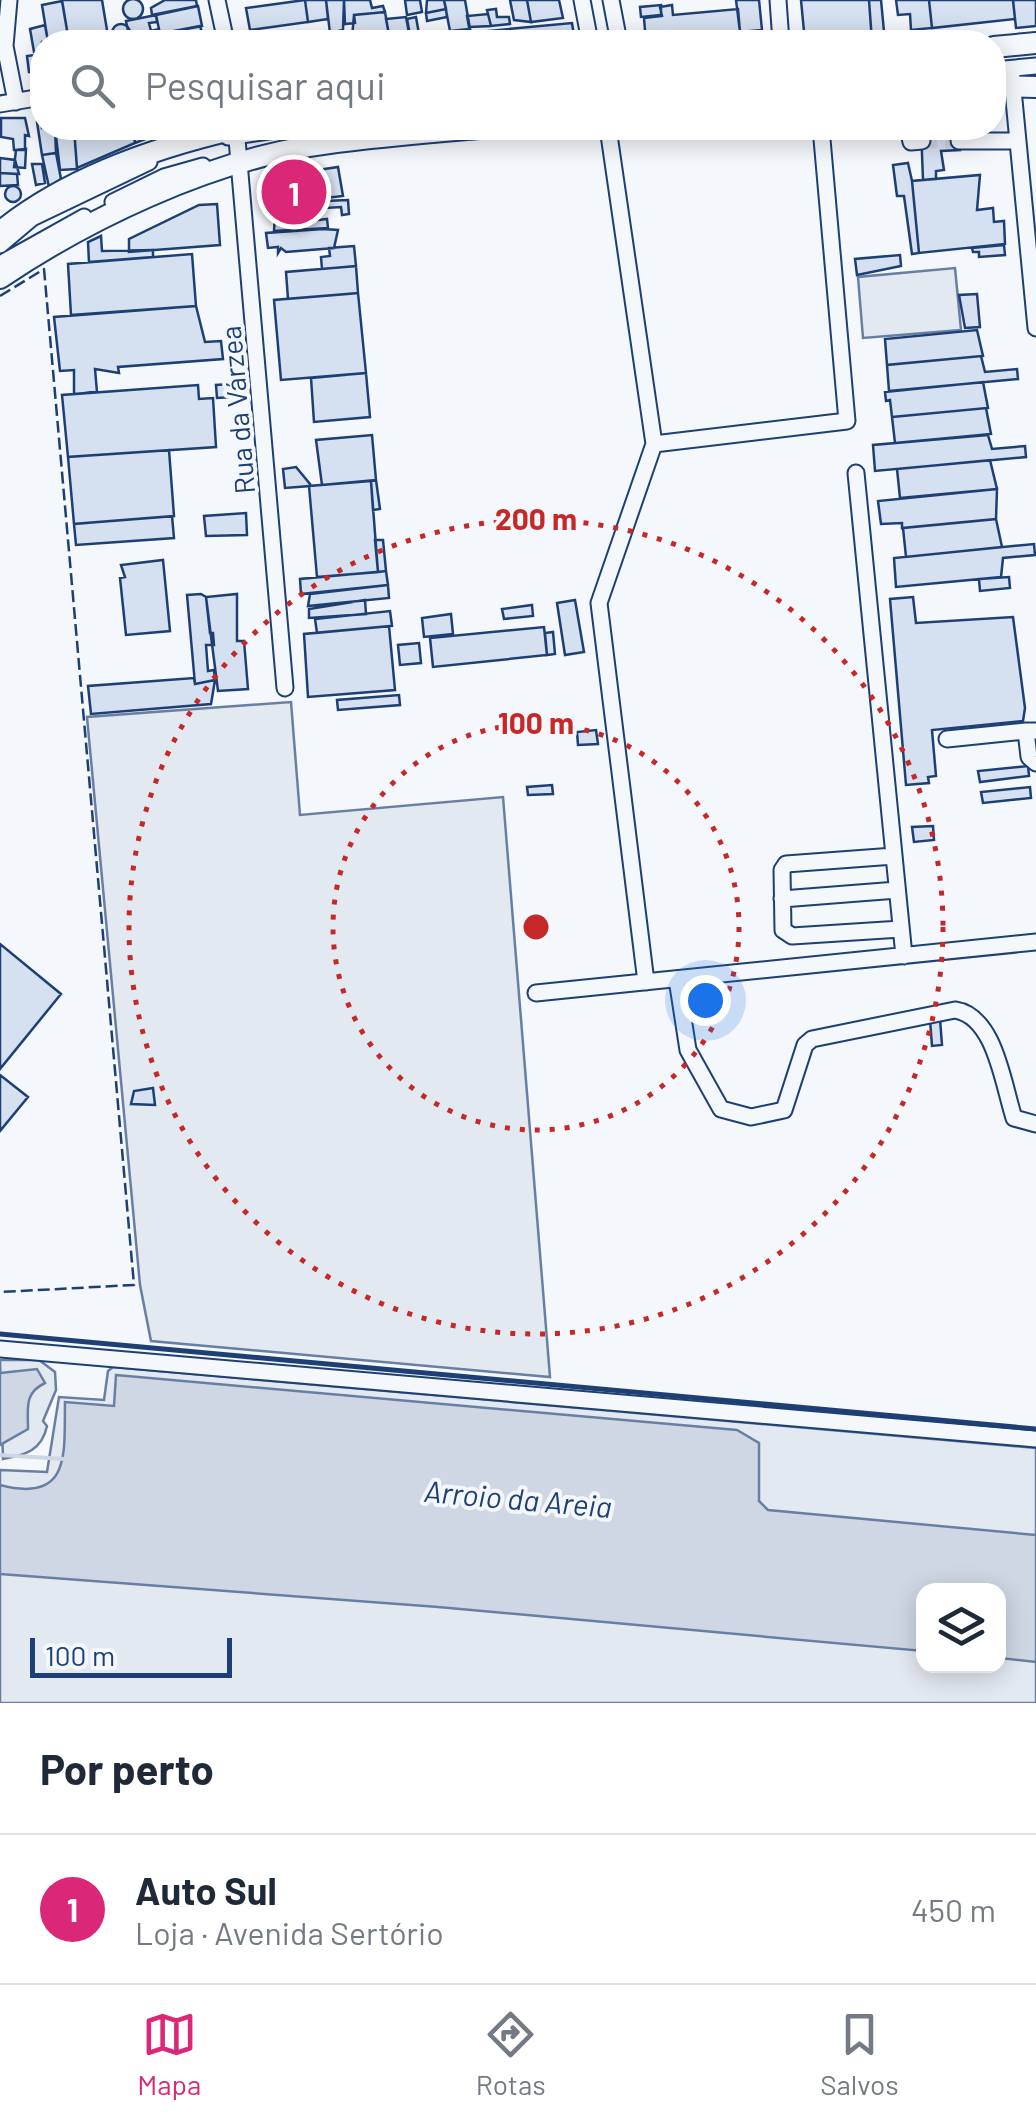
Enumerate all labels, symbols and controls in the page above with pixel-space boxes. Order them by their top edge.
search box [30,30,1006,140]
icon: search [65,58,120,113]
text: Pesquisar aqui [145,62,386,108]
pin: 1 [262,154,326,230]
street label: Rua da Várzea [213,325,261,495]
text: 200 m [495,500,577,536]
text: 100 m [498,704,574,740]
centre of rings [518,909,554,945]
your location [680,975,731,1026]
water label: Arroio da Areia [423,1472,613,1524]
map controls [916,1583,1006,1673]
button: layers [916,1583,1006,1673]
scale bar [30,1633,232,1678]
text: 100 m [45,1638,115,1672]
text: Por perto [40,1743,214,1793]
text: Auto Sul [135,1867,277,1913]
text: 1 [67,1890,78,1928]
text: 450 m [911,1890,996,1928]
text: Loja · Avenida Sertório [135,1913,444,1951]
tab: Mapa [137,2007,201,2101]
tab: Rotas [476,2007,546,2101]
tab: Salvos [820,2007,899,2101]

